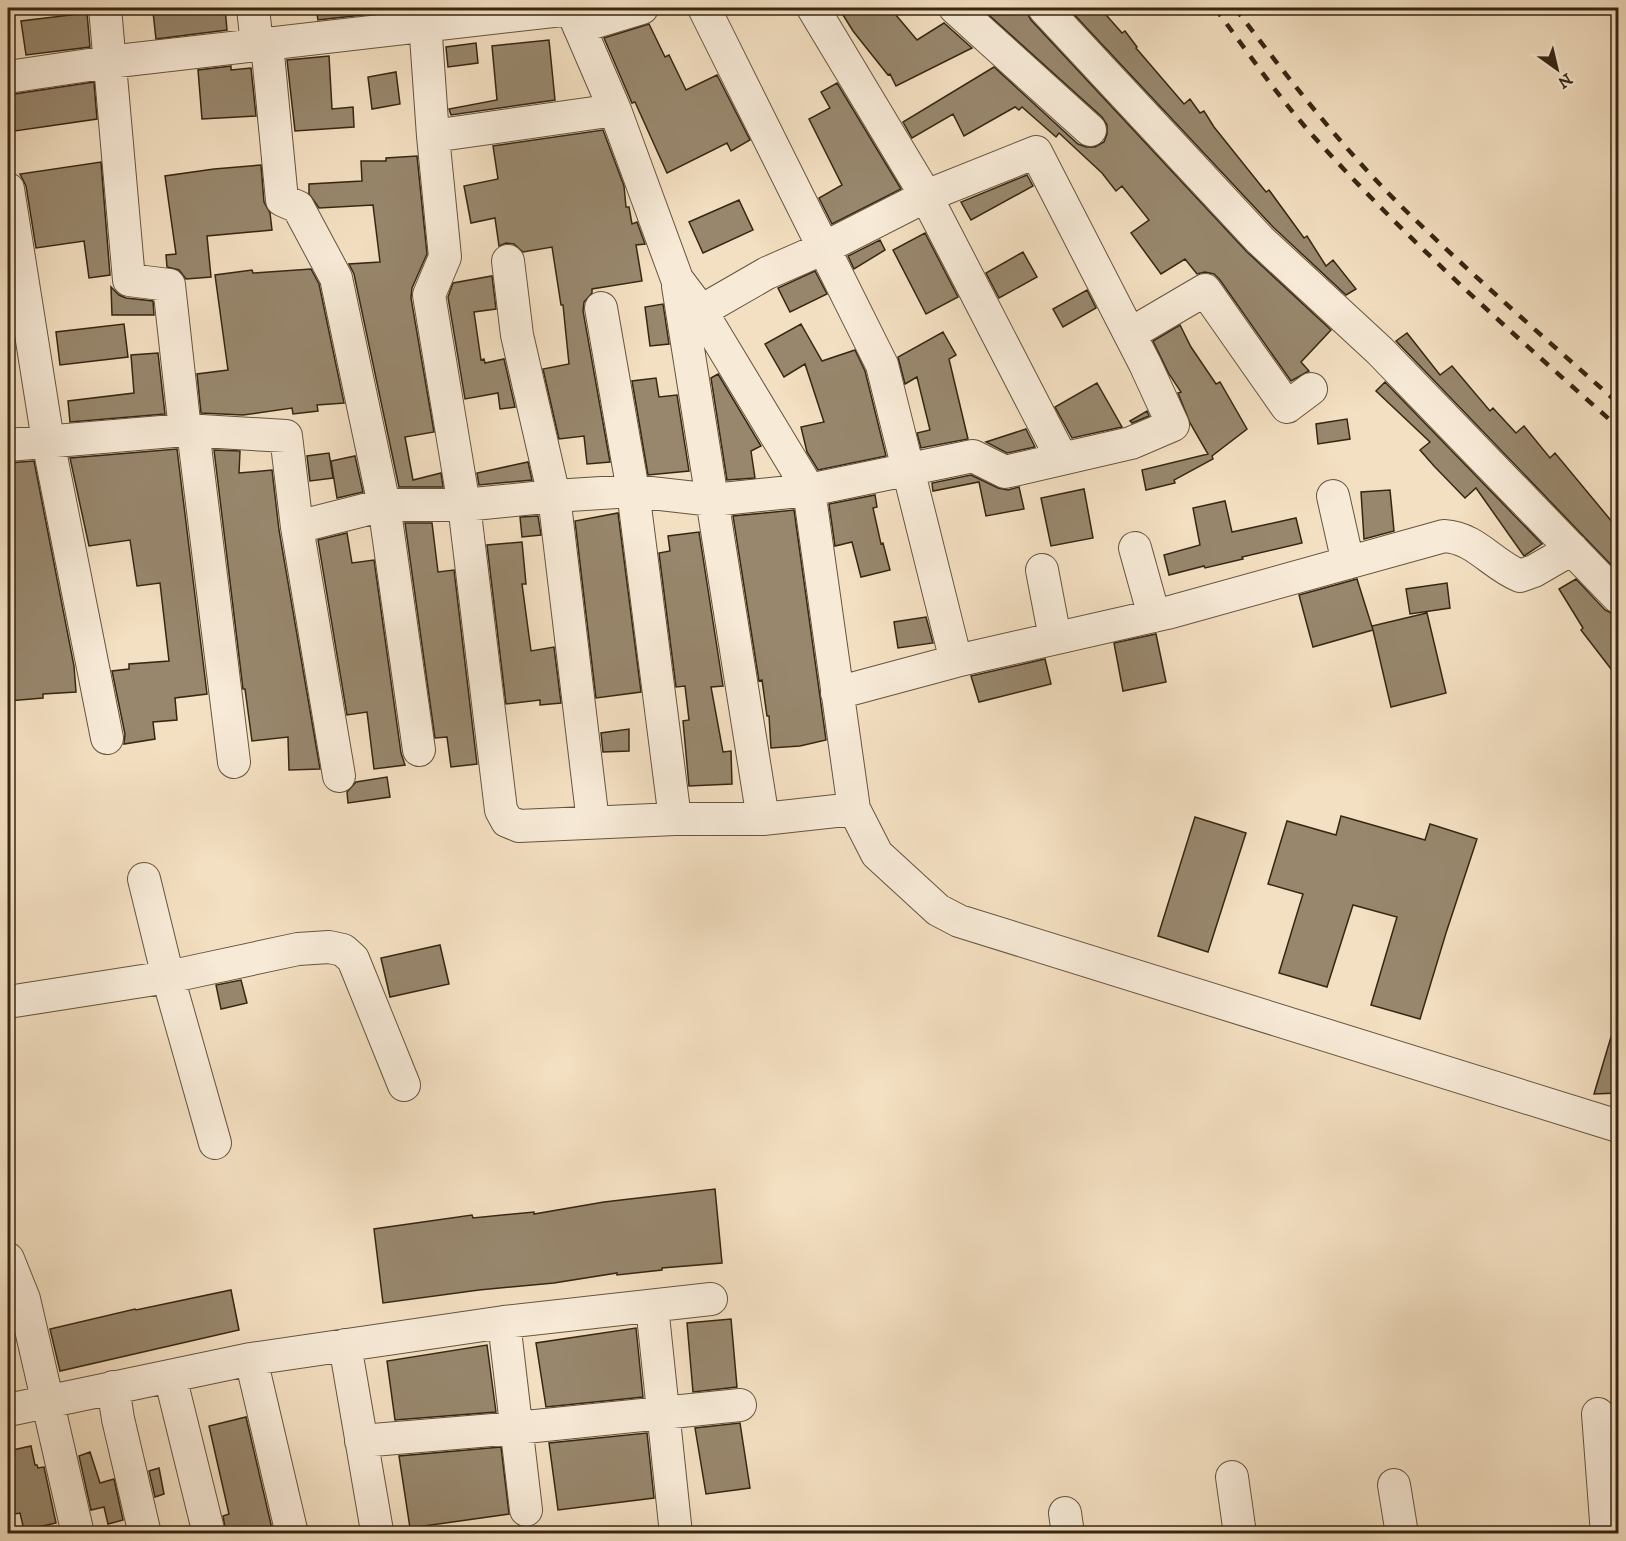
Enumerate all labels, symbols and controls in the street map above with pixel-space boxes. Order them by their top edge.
north arrow [1527,39,1587,99]
text: N [1554,69,1576,93]

